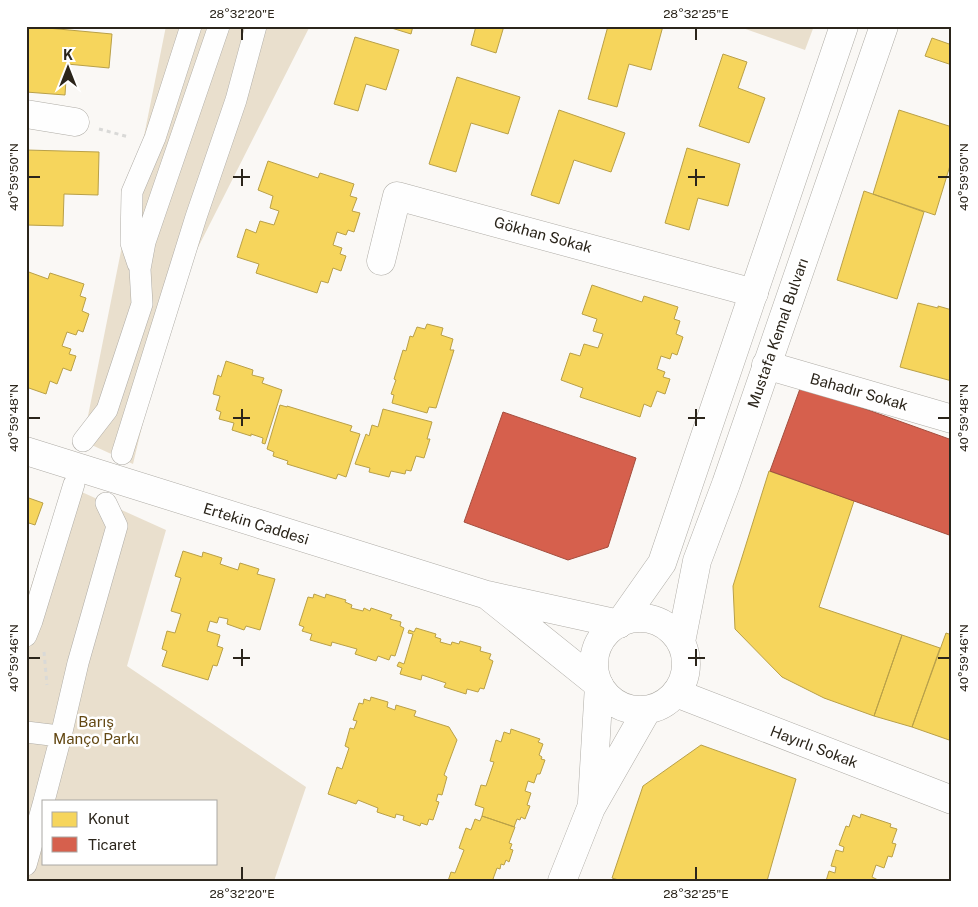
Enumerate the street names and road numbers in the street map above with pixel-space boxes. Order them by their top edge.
street label: Gökhan Sokak [492,213,594,256]
street label: Mustafa Kemal Bulvarı [744,256,811,410]
street label: Bahadır Sokak [808,369,910,414]
street label: Ertekin Caddesi [201,499,311,548]
street label: Hayırlı Sokak [768,722,860,771]

